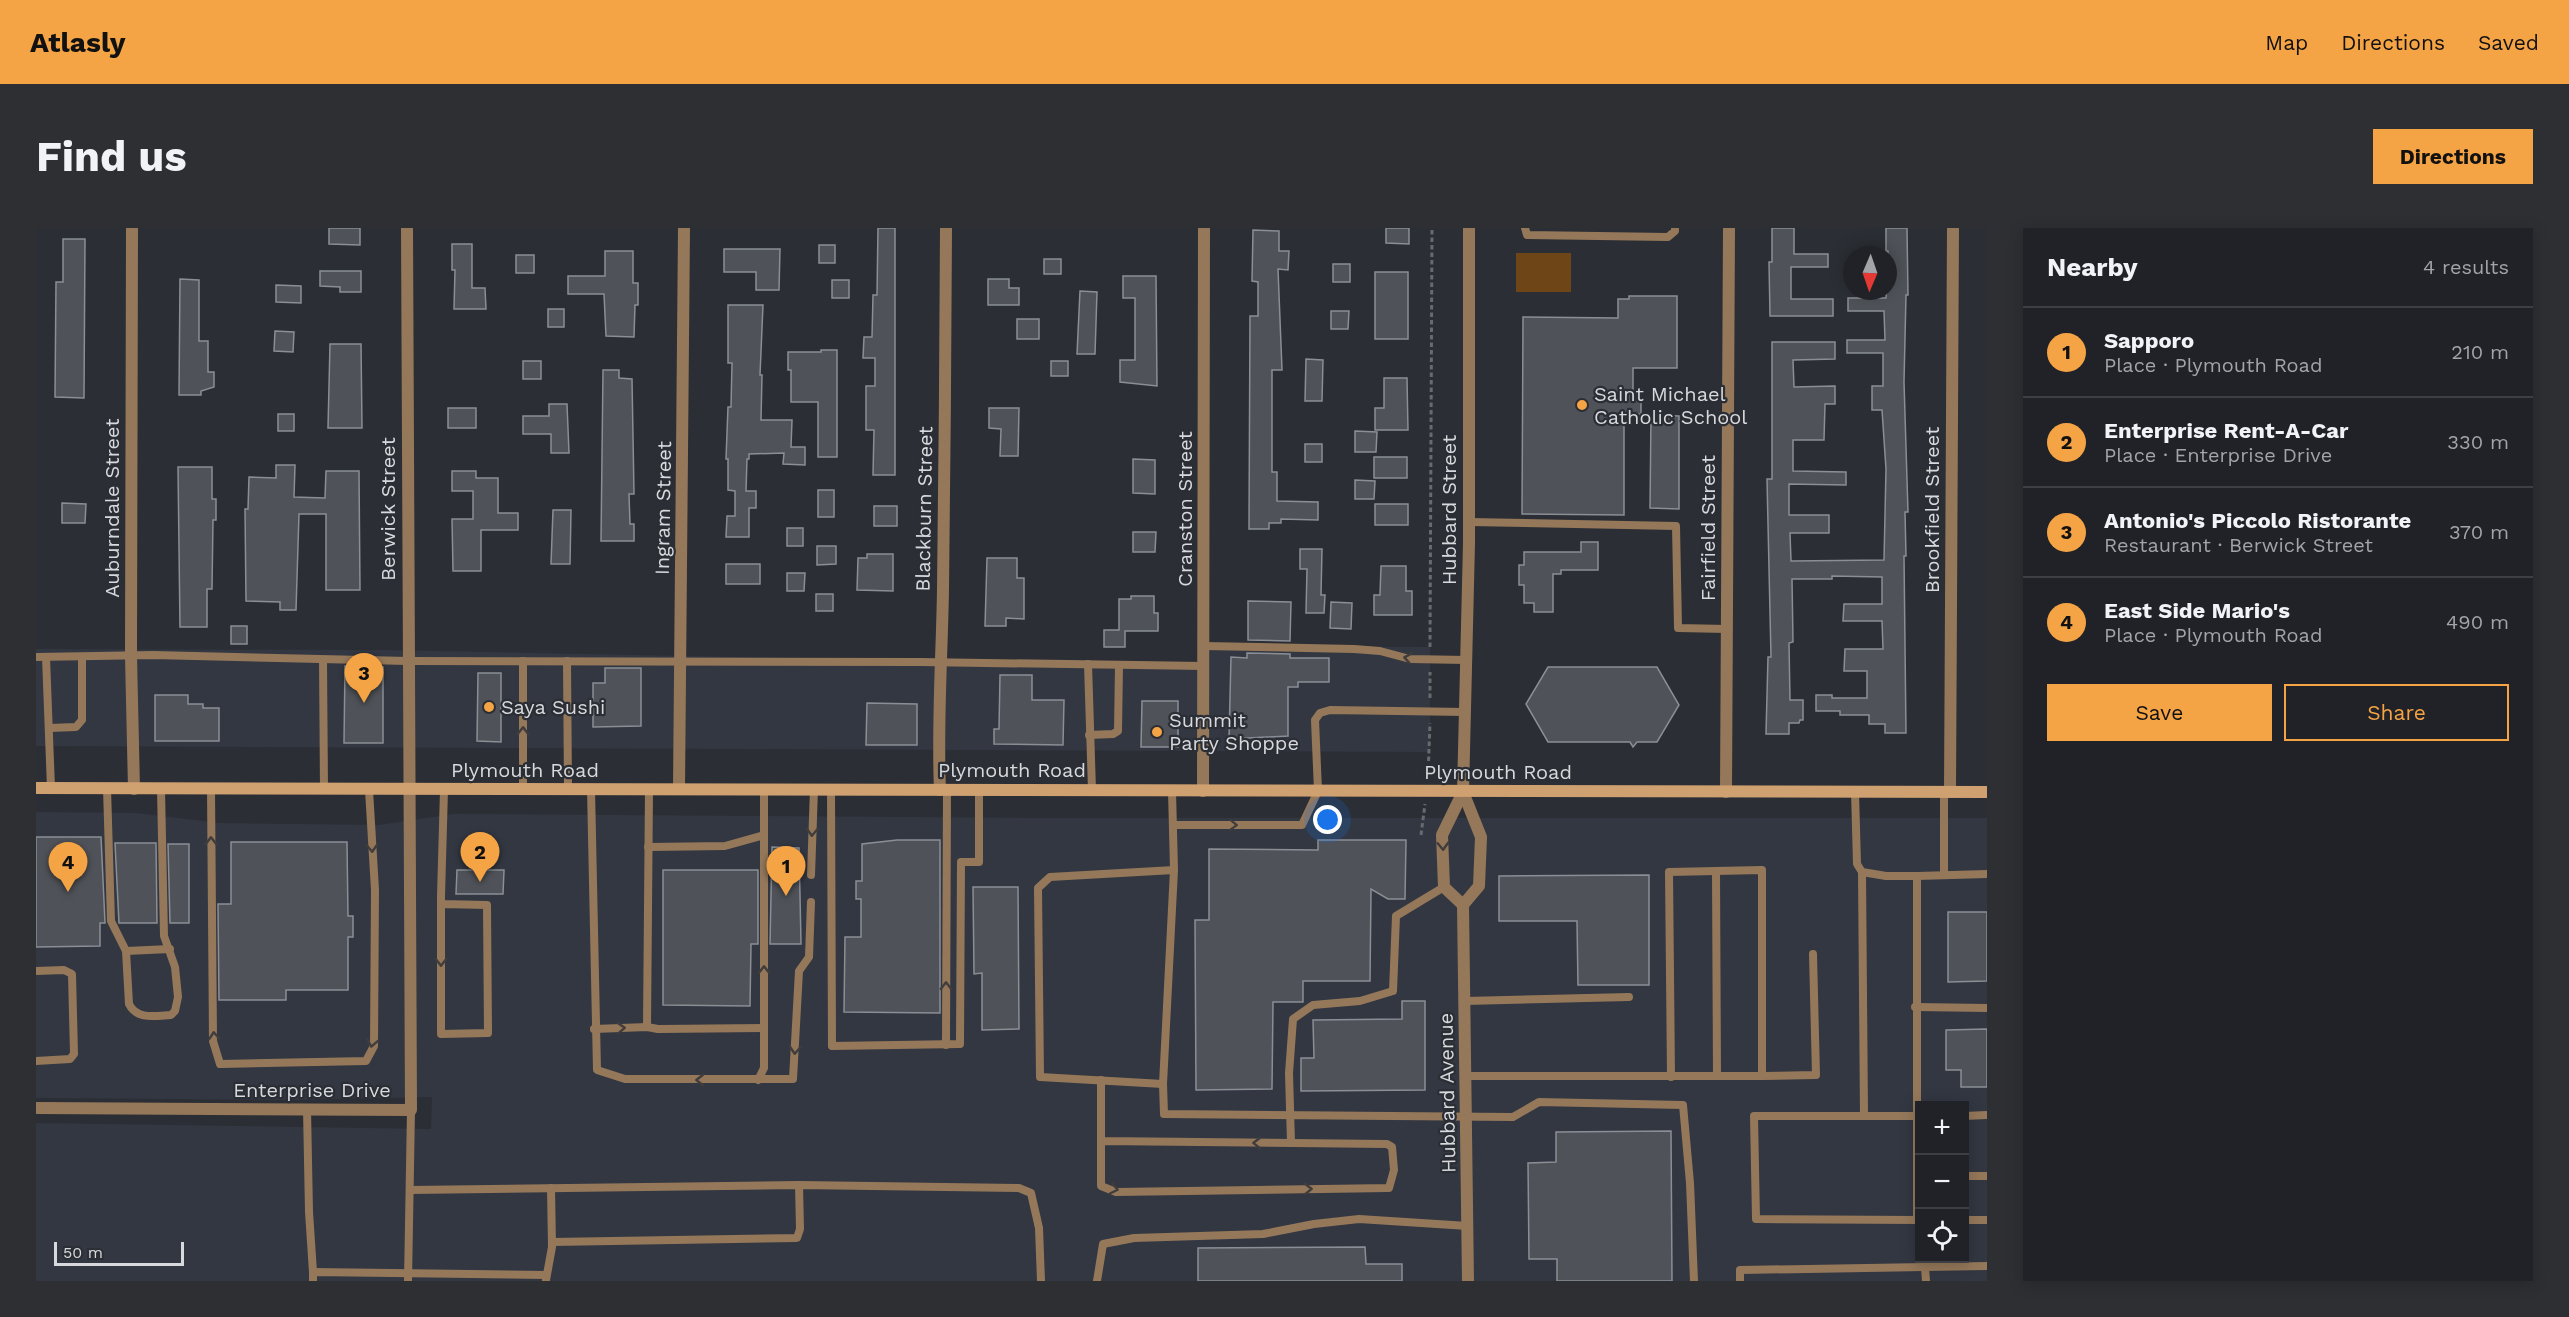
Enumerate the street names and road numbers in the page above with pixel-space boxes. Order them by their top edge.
street label: Auburndale Street [100,418,124,598]
street label: Blackburn Street [911,425,937,592]
street label: Brookfield Street [1920,426,1944,593]
street label: Cranston Street [1173,431,1197,587]
street label: Hubbard Street [1437,434,1461,585]
street label: Berwick Street [376,436,400,581]
street label: Ingram Street [650,440,676,575]
street label: Fairfield Street [1696,454,1720,601]
street label: Plymouth Road [451,758,599,782]
street label: Plymouth Road [938,758,1086,782]
street label: Plymouth Road [1424,760,1572,784]
street label: Hubbard Avenue [1434,1013,1460,1173]
street label: Enterprise Drive [233,1078,391,1102]

